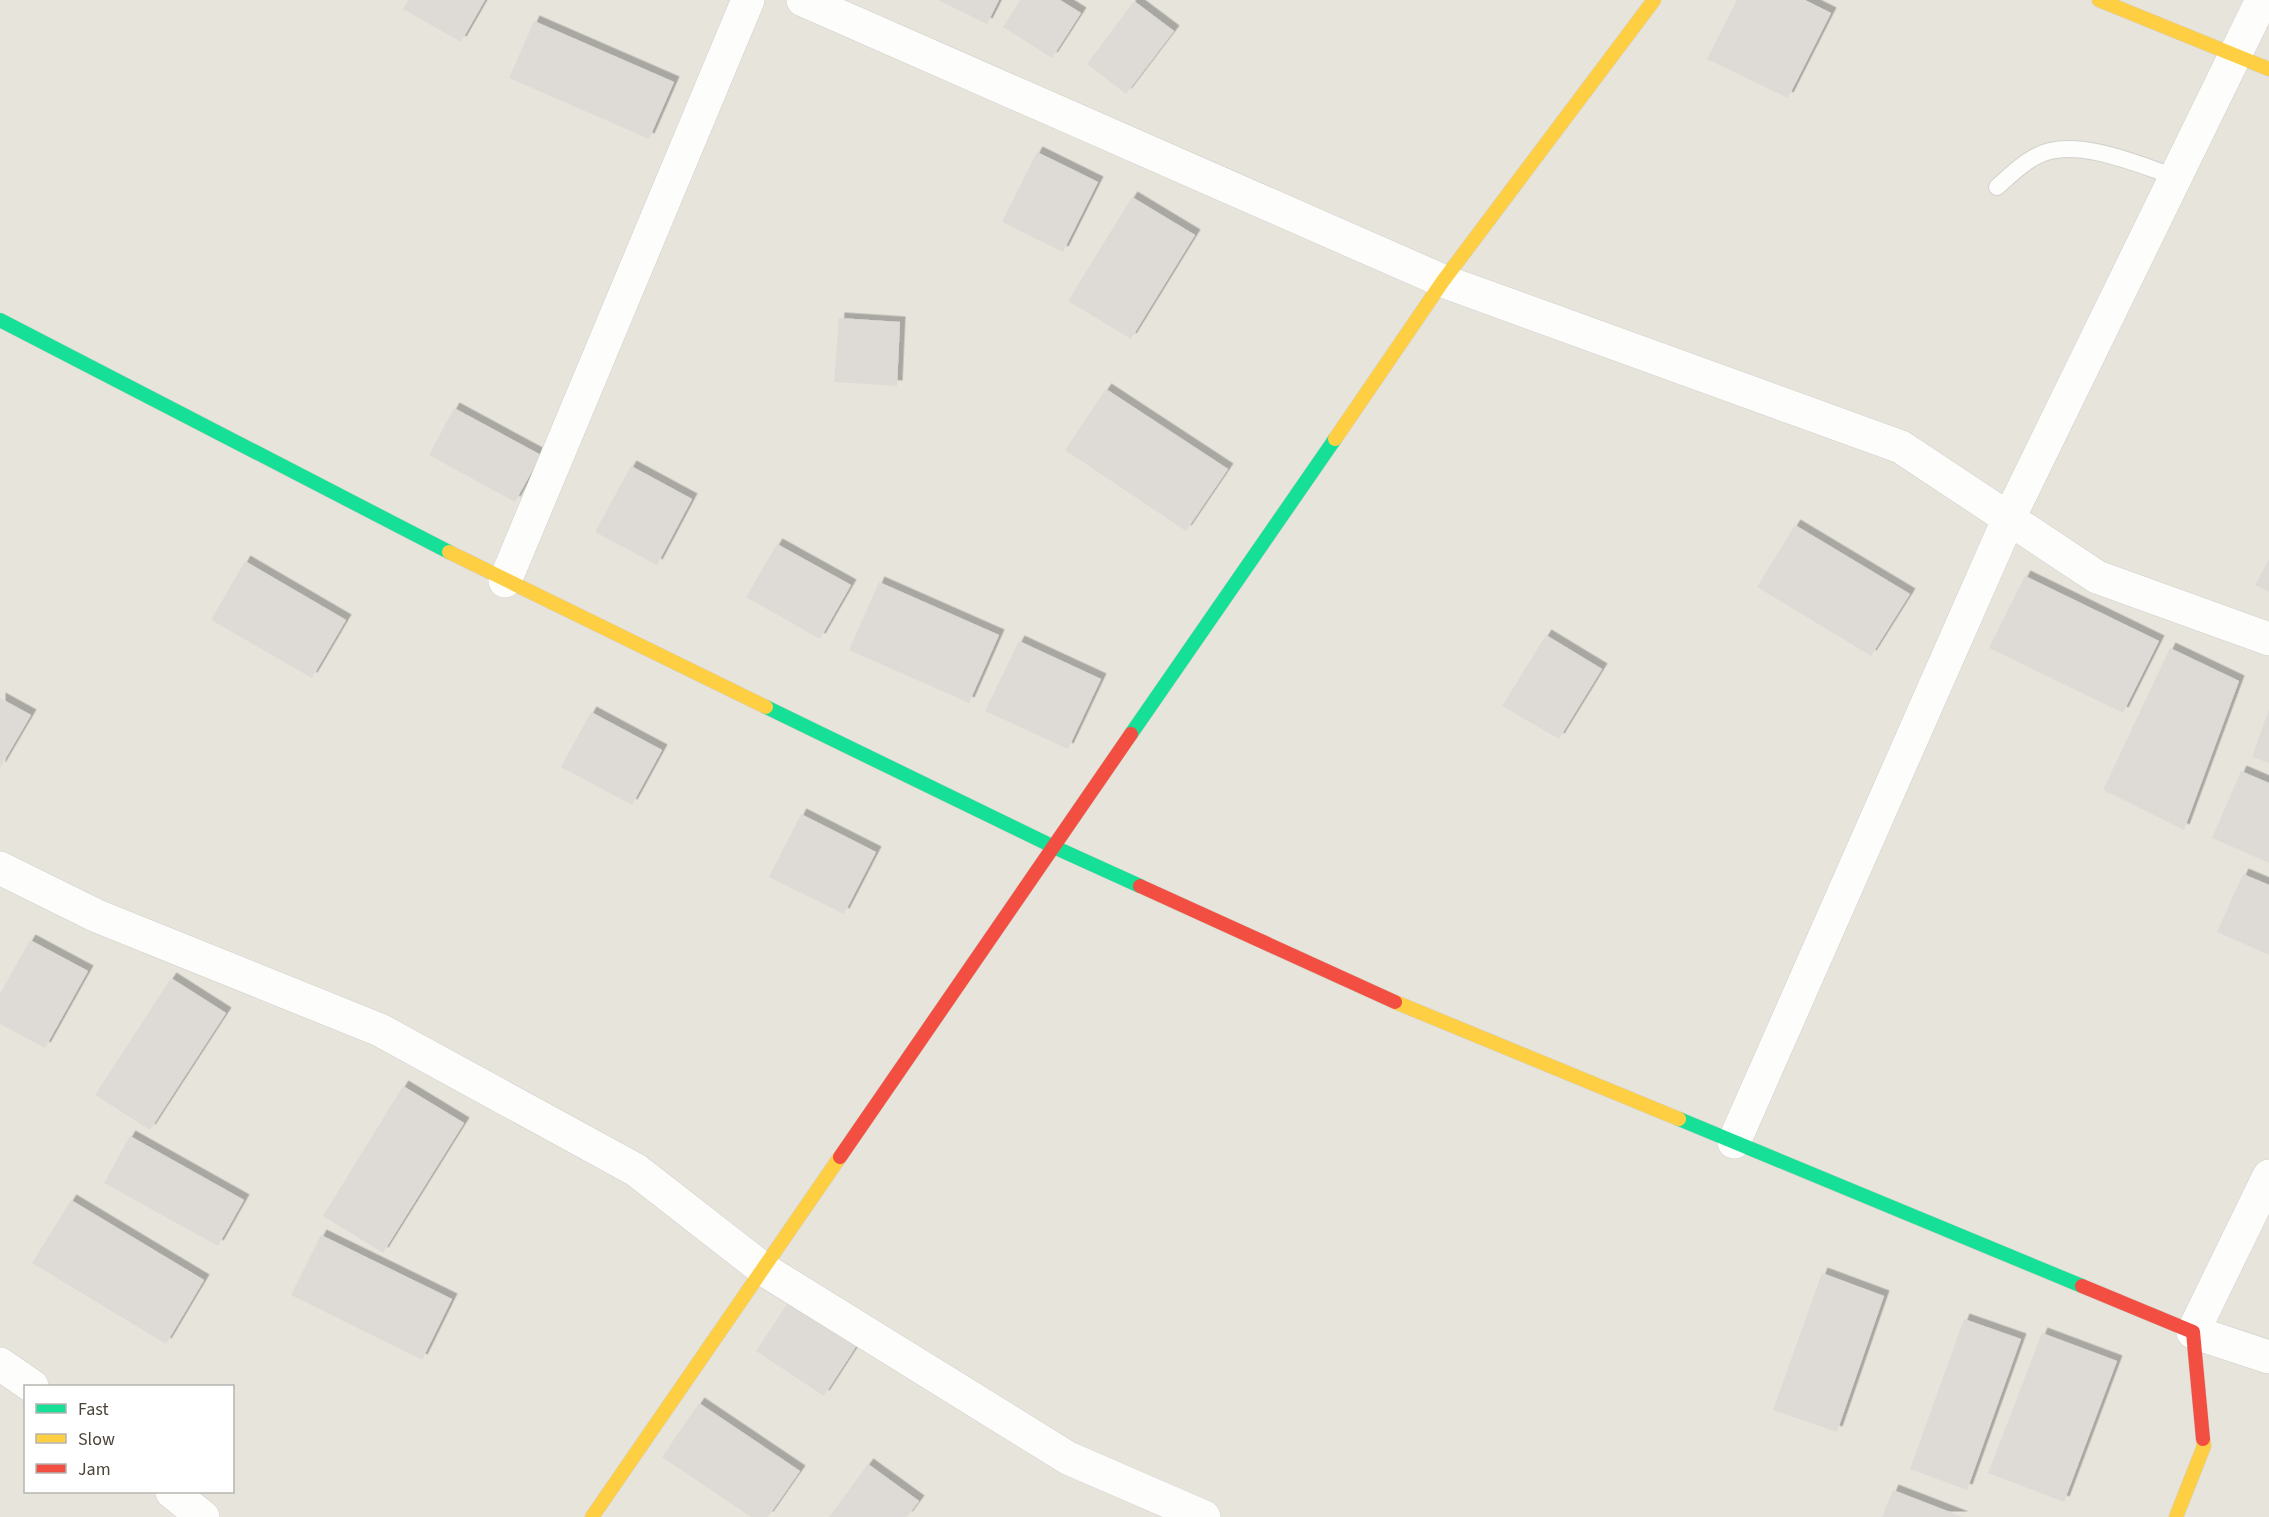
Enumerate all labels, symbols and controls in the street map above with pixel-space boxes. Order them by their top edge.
legend [24,1385,234,1493]
text: Fast [78,1397,109,1422]
text: Slow [78,1427,115,1452]
text: Jam [78,1457,111,1482]

